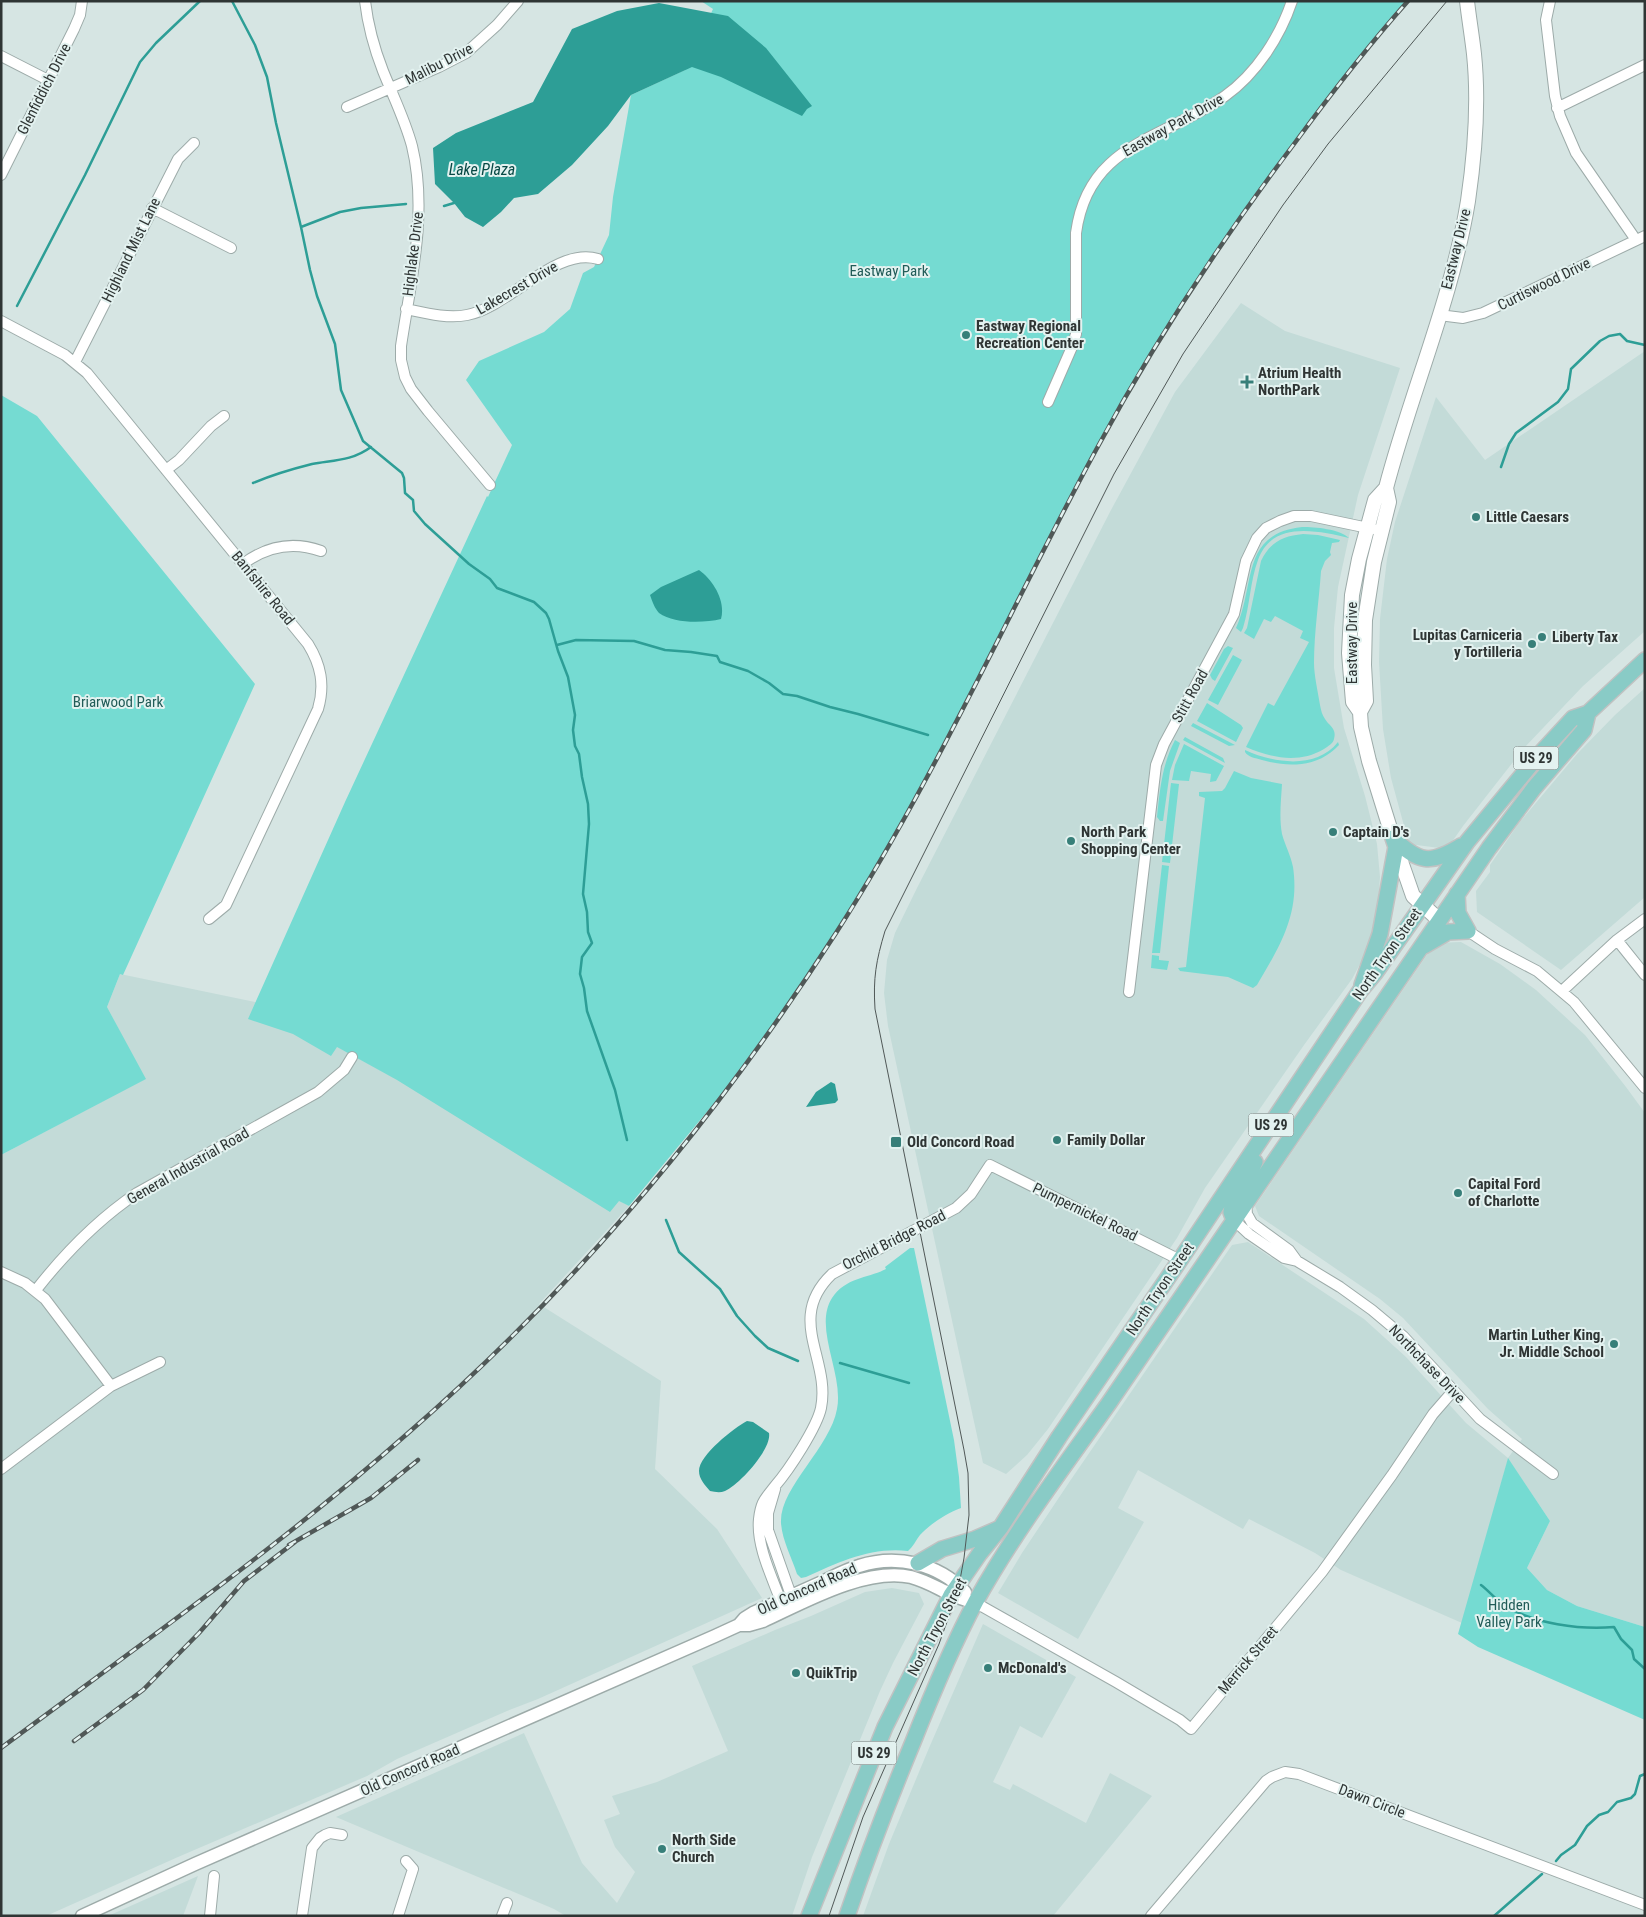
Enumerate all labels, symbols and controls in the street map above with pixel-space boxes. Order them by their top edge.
street label: Malibu Drive [402,39,476,89]
street label: Glenfiddich Drive [13,40,75,138]
street label: Eastway Park Drive [1119,90,1227,160]
water label: Lake Plaza [449,160,515,179]
street label: Highland Mist Lane [98,195,164,305]
street label: Eastway Drive [1437,207,1475,291]
street label: Highlake Drive [399,211,427,297]
street label: Curtiswood Drive [1495,254,1593,314]
street label: Lakecrest Drive [473,257,561,319]
park label: Eastway Park [849,262,929,280]
place label: Eastway Regional Recreation Center [976,317,1084,352]
marker: Eastway Regional Recreation Center [960,329,972,341]
place label: Atrium Health NorthPark [1258,364,1341,399]
marker: Atrium Health NorthPark [1240,375,1254,389]
place label: Little Caesars [1486,508,1569,526]
marker: Little Caesars [1470,511,1482,523]
street label: Banfshire Road [228,547,298,629]
street label: Eastway Drive [1343,602,1361,684]
place label: Lupitas Carniceria y Tortilleria [1413,626,1522,661]
place label: Liberty Tax [1552,628,1618,646]
marker: Liberty Tax [1536,631,1548,643]
marker: Lupitas Carniceria y Tortilleria [1526,638,1538,650]
street label: Stitt Road [1168,666,1212,726]
park label: Briarwood Park [73,693,163,711]
road number: US 29 [1514,746,1558,770]
place label: North Park Shopping Center [1081,823,1181,858]
place label: Captain D's [1343,823,1410,841]
marker: Captain D's [1327,826,1339,838]
marker: North Park Shopping Center [1065,835,1077,847]
street label: North Tryon Street [1349,905,1425,1003]
road number: US 29 [1248,1114,1294,1136]
street label: General Industrial Road [124,1124,252,1208]
place label: Family Dollar [1067,1131,1145,1149]
place label: Old Concord Road [907,1133,1014,1151]
marker: Family Dollar [1051,1134,1063,1146]
marker: Old Concord Road [889,1135,903,1149]
place label: Capital Ford of Charlotte [1468,1175,1540,1210]
street label: Pumpernickel Road [1030,1179,1140,1245]
marker: Capital Ford of Charlotte [1452,1187,1464,1199]
street label: Orchid Bridge Road [839,1206,949,1274]
street label: North Tryon Street [1122,1239,1198,1339]
street label: Northchase Drive [1385,1321,1469,1407]
place label: Martin Luther King, Jr. Middle School [1488,1326,1604,1361]
marker: Martin Luther King, Jr. Middle School [1608,1338,1620,1350]
street label: Old Concord Road [755,1559,859,1619]
street label: North Tryon Street [904,1575,970,1679]
park label: Hidden Valley Park [1476,1596,1542,1631]
street label: Merrick Street [1214,1622,1282,1698]
place label: McDonald's [998,1659,1067,1677]
marker: McDonald's [982,1662,994,1674]
place label: QuikTrip [806,1664,857,1682]
marker: QuikTrip [790,1667,802,1679]
street label: Old Concord Road [358,1740,462,1800]
road number: US 29 [852,1742,896,1765]
street label: Dawn Circle [1336,1780,1408,1822]
place label: North Side Church [672,1831,736,1866]
marker: North Side Church [656,1843,668,1855]

